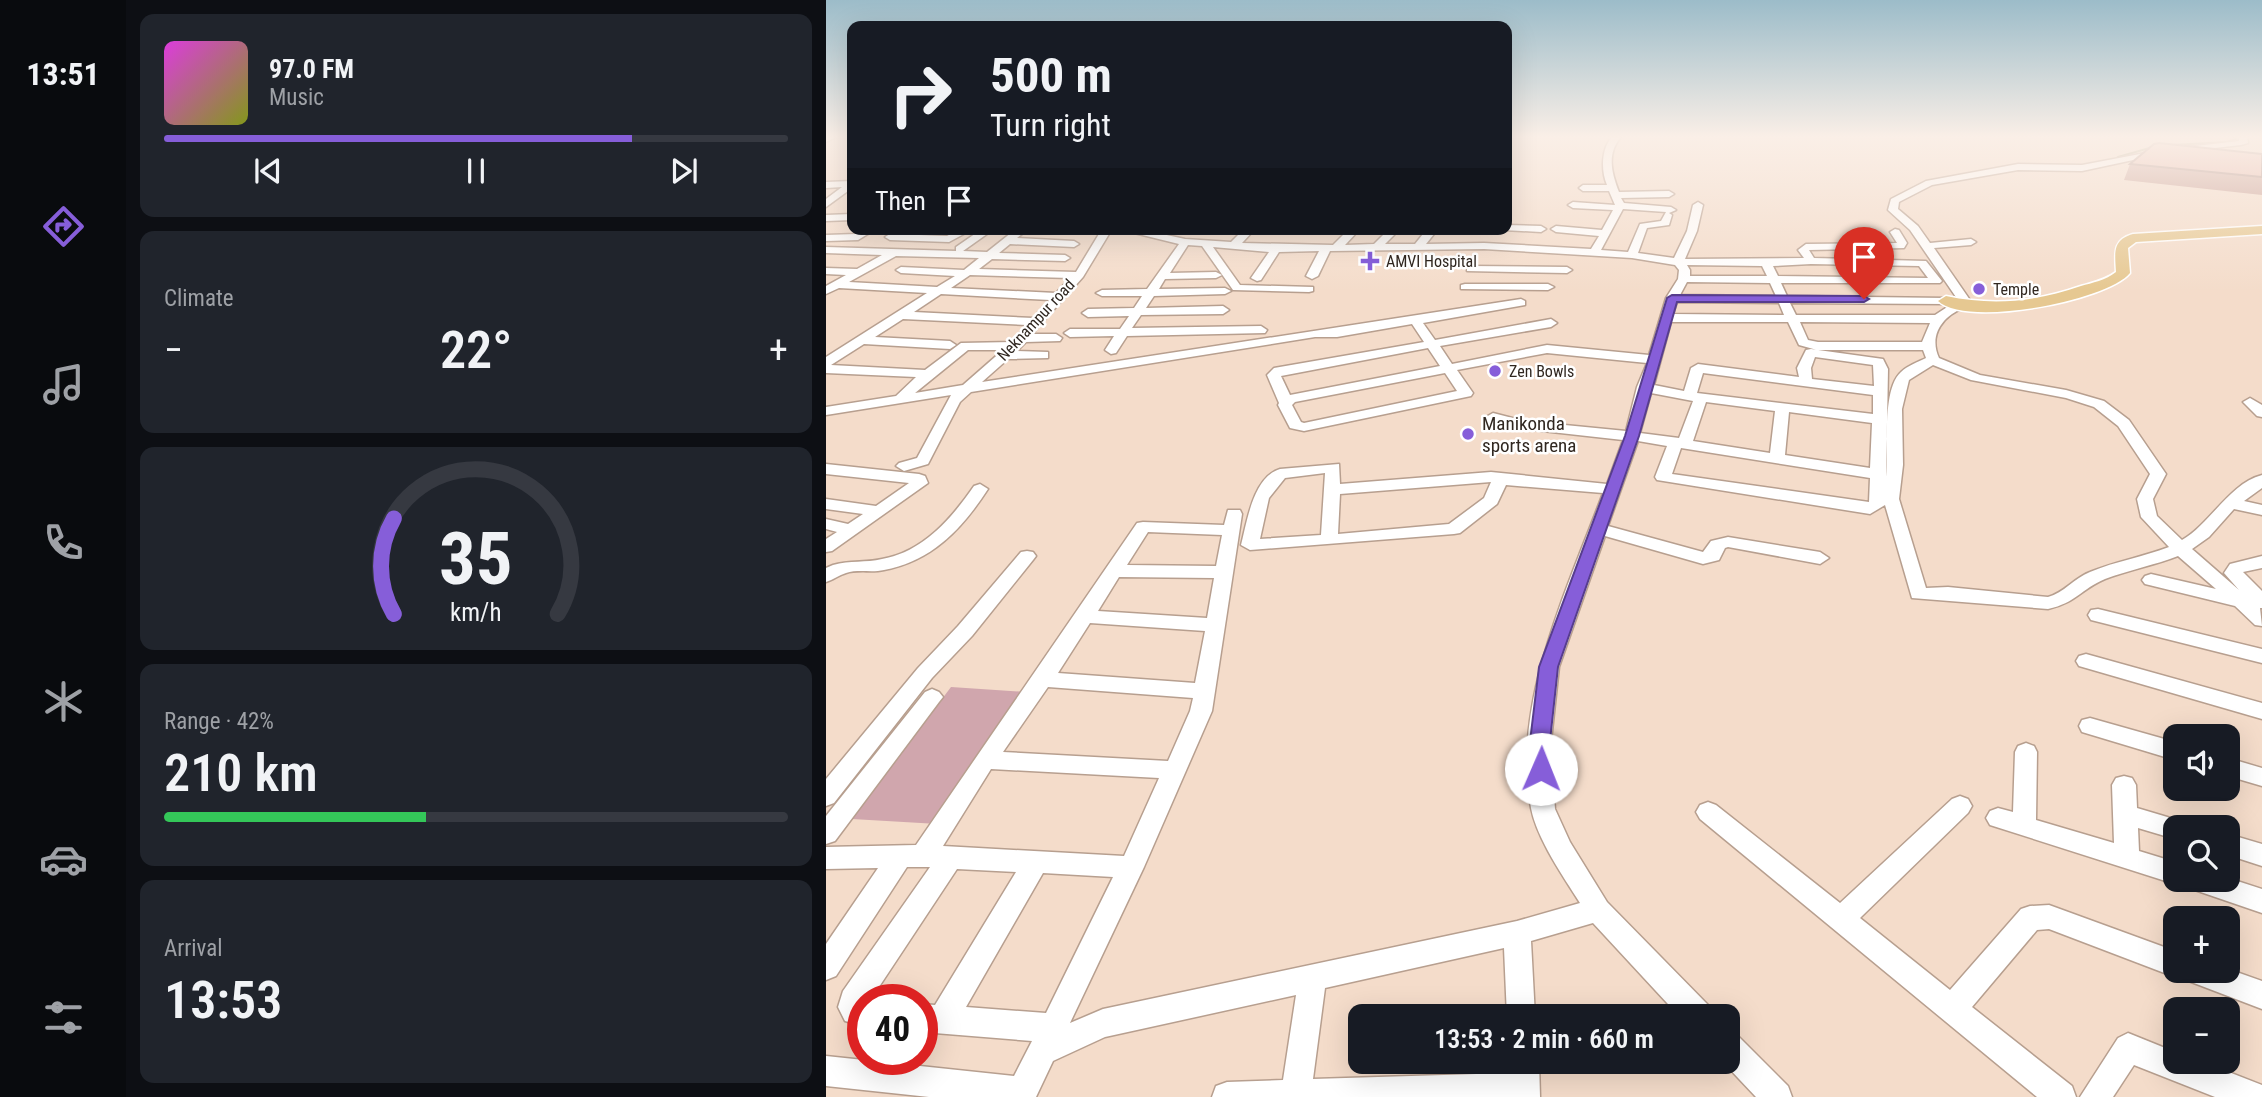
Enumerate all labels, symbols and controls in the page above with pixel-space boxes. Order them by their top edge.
text: 500 m [990,47,1112,104]
icon: right [875,49,966,140]
text: 97.0 FM [269,54,354,84]
text: 13:51 [26,55,100,93]
text: Music [269,84,324,111]
text: Turn right [990,106,1111,144]
icon: previous [249,152,287,190]
icon: pause [457,152,495,190]
icon: next [665,152,703,190]
icon: arrive [940,182,978,220]
text: Then [875,186,926,216]
icon: directions [39,202,88,251]
pin [1834,227,1894,299]
icon: arrive [1845,238,1883,276]
marker: AMVI Hospital [1360,251,1380,271]
place label: AMVI Hospital [1386,252,1477,271]
street label: Neknampur road [993,275,1079,365]
place label: Temple [1993,280,2039,299]
marker: Temple [1971,281,1987,297]
text: Climate [164,285,234,312]
text: 22° [440,320,512,381]
text: − [164,328,183,372]
text: + [769,328,788,372]
icon: music [39,360,88,409]
place label: Zen Bowls [1509,362,1574,381]
marker: Zen Bowls [1487,363,1503,379]
place label: Manikonda sports arena [1482,412,1576,457]
marker: Manikonda sports arena [1460,426,1476,442]
text: 35 [439,517,513,603]
icon: phone [39,518,88,567]
text: km/h [450,598,502,627]
icon: climate [39,677,88,726]
text: Range · 42% [164,708,274,735]
map controls [2163,724,2240,1074]
button: sound [2163,724,2240,801]
position arrow [1504,732,1578,806]
text: 210 km [164,743,318,804]
button: search [2163,815,2240,892]
icon: car [39,835,88,884]
button: + [2163,906,2240,983]
text: Arrival [164,935,223,962]
text: 13:53 [164,970,282,1031]
speed limit sign: 40 [847,984,938,1075]
icon: filters [39,993,88,1042]
button: − [2163,997,2240,1074]
text: 13:53 · 2 min · 660 m [1434,1024,1654,1054]

